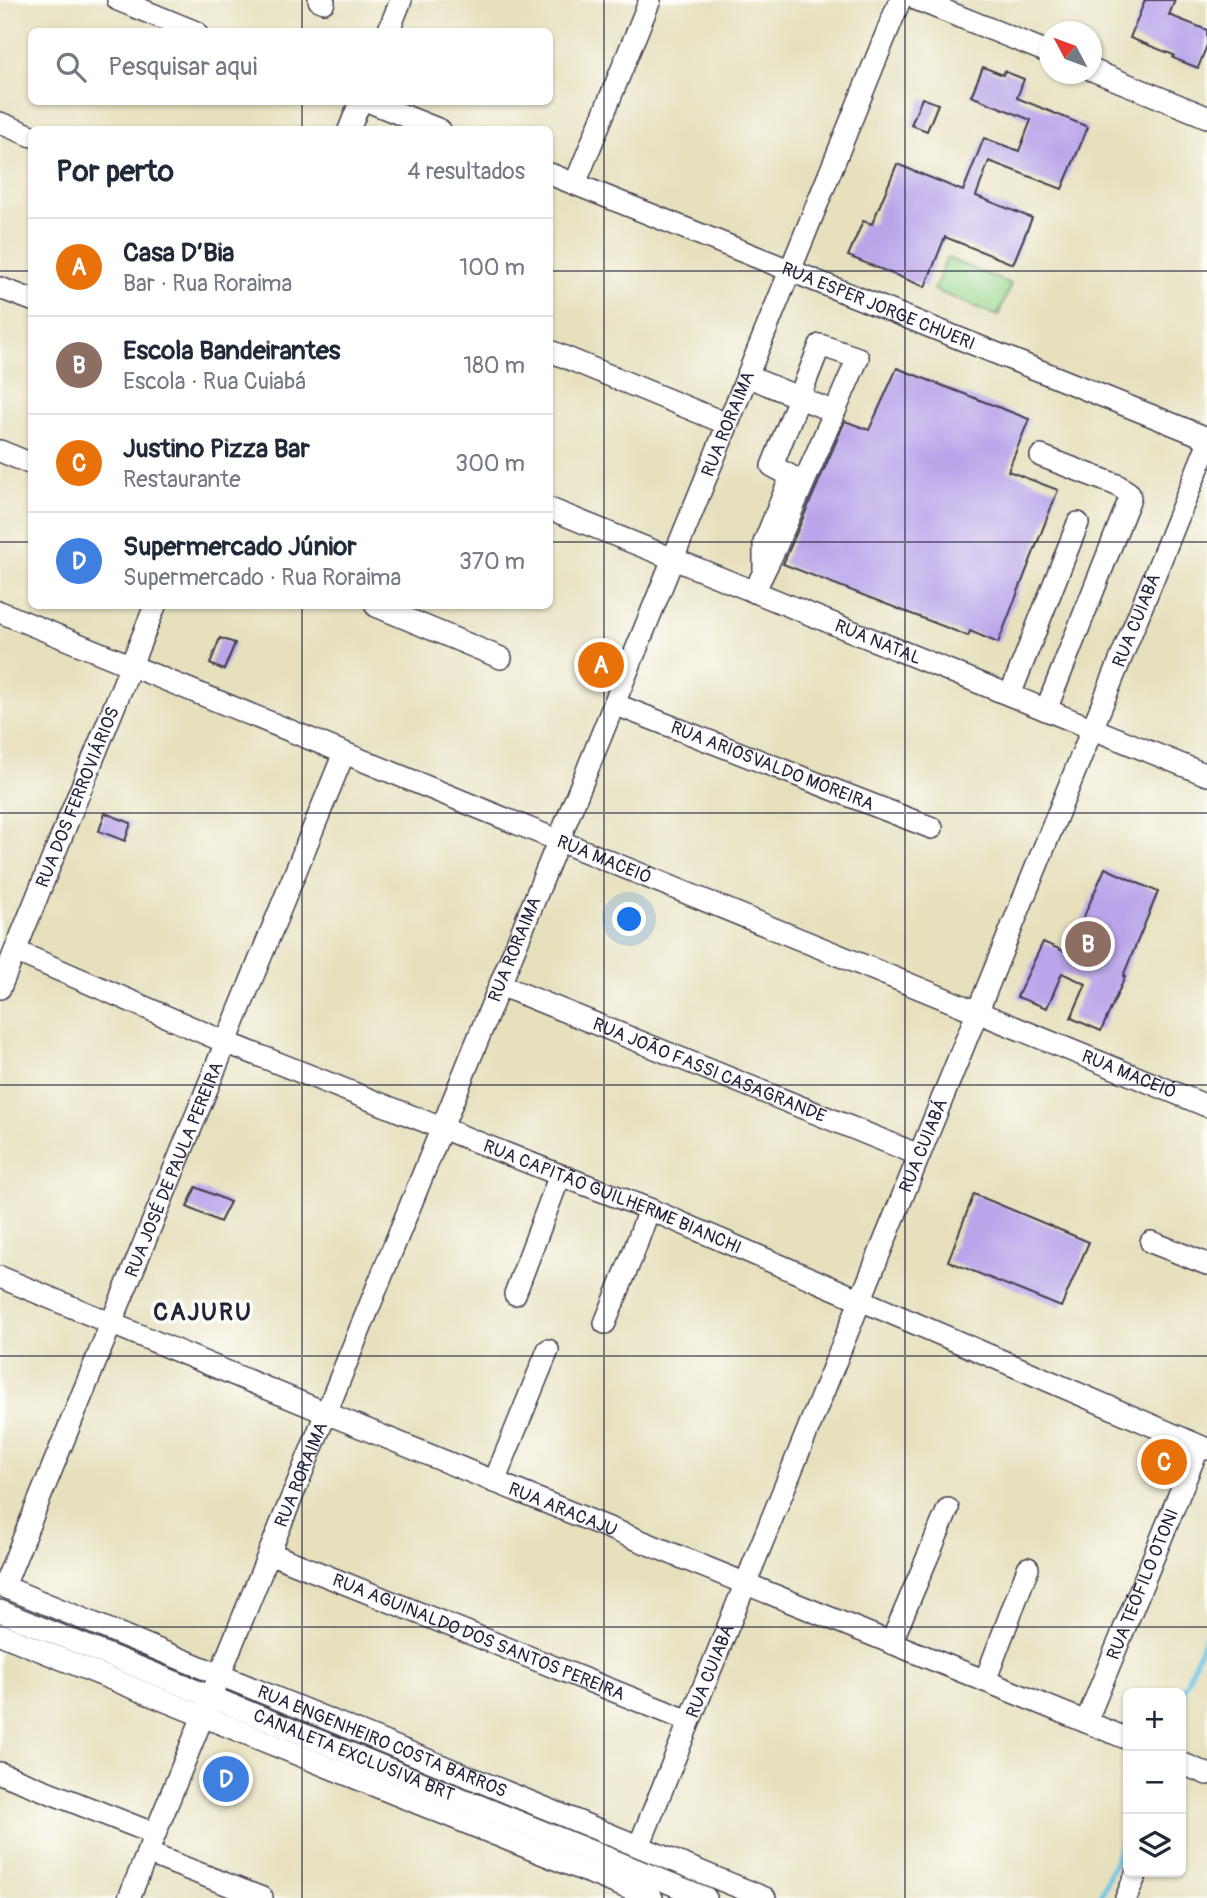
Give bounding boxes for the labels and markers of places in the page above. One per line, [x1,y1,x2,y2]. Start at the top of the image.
pin: A [578,639,624,691]
pin: B [1065,918,1111,970]
pin: C [1141,1436,1187,1488]
pin: D [203,1753,249,1805]

